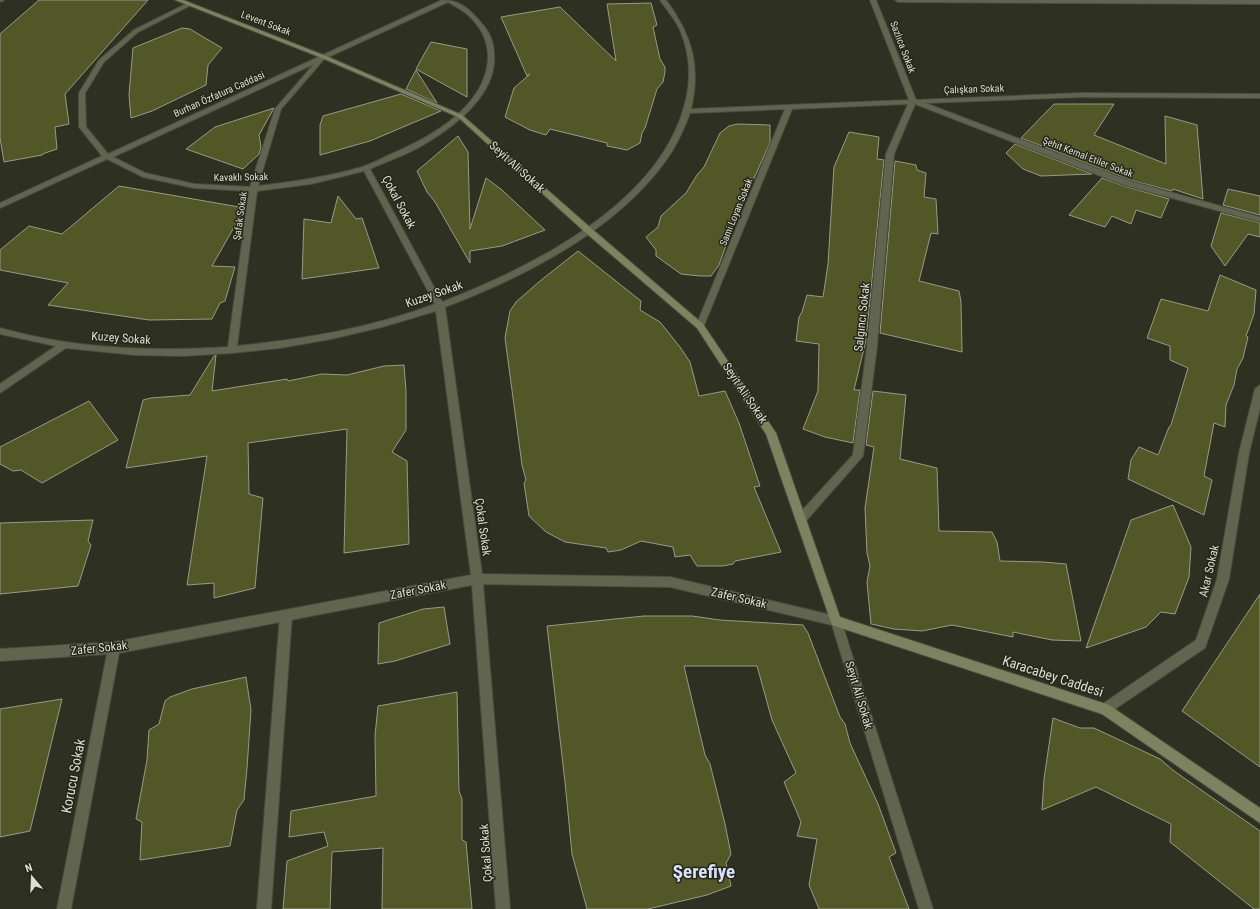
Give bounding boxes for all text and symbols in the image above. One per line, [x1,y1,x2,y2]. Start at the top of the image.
street label: Levent Sokak [240,8,293,38]
street label: Sazlıca Sokak [888,19,918,75]
street label: Burhan Özfatura Caddasi [171,68,266,119]
street label: Çalışkan Sokak [944,82,1005,96]
street label: Şehit Kemal Etiler Sokak [1041,135,1135,179]
street label: Seyit Ali Sokak [486,138,548,196]
street label: Kavaklı Sokak [214,171,269,183]
street label: Çokal Sokak [379,173,419,232]
street label: Sami Loyan Sokak [717,176,755,247]
street label: Şafak Sokak [231,191,249,241]
street label: Kuzey Sokak [404,278,465,310]
street label: Salgıncı Sokak [851,281,873,352]
street label: Kuzey Sokak [91,329,152,347]
street label: Seyit Ali Sokak [720,360,771,426]
street label: Çokal Sokak [472,497,494,557]
street label: Akar Sokak [1196,543,1222,599]
street label: Zafer Sokak [389,578,448,602]
street label: Zafer Sokak [710,585,769,611]
street label: Zafer Sokak [70,638,128,658]
street label: Karacabey Caddesi [1000,652,1106,700]
street label: Seyit Ali Sokak [842,660,876,731]
street label: Korucu Sokak [58,737,88,815]
street label: Çokal Sokak [477,823,495,883]
north arrow [12,857,52,897]
district label: Şerefiye [673,860,735,883]
text: N [24,861,34,875]

